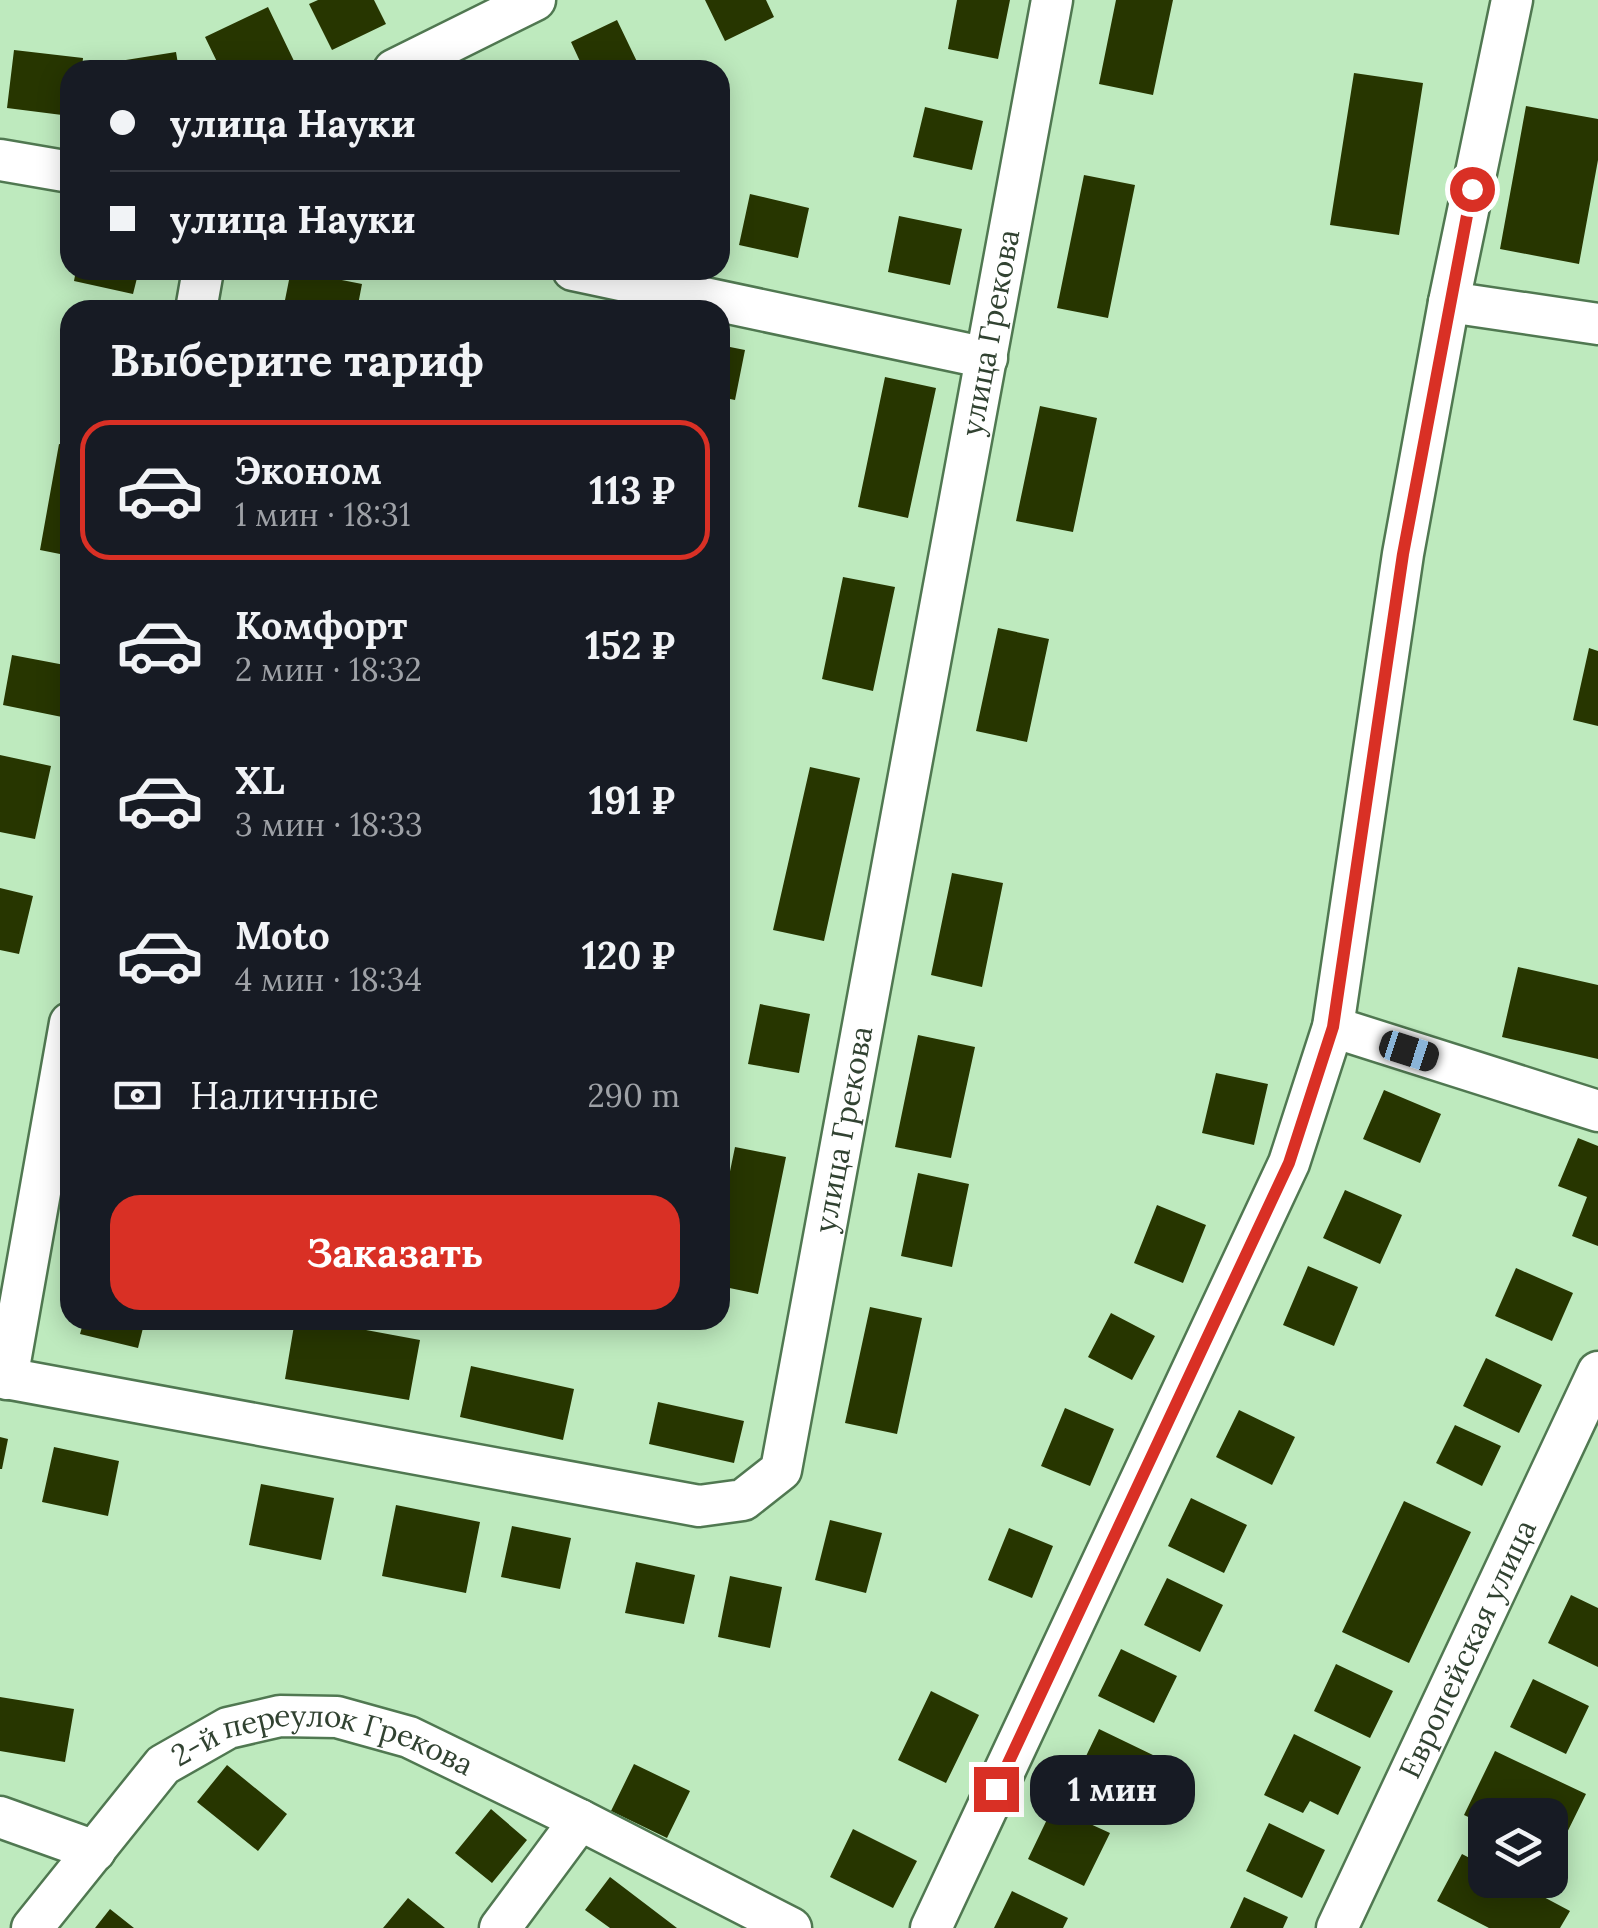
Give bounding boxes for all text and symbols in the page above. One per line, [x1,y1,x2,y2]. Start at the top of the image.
text: улица Науки [170,99,415,147]
route start [1450,167,1495,212]
text: улица Науки [170,195,415,243]
street label: улица Грекова [952,226,1027,439]
text: Выберите тариф [110,331,484,388]
icon: car [115,445,205,535]
text: Эконом [235,446,382,494]
text: 113 ₽ [589,466,675,514]
text: 1 мин · 18:31 [235,494,411,535]
icon: car [115,600,205,690]
text: Комфорт [235,601,407,649]
text: 152 ₽ [585,621,675,669]
text: 2 мин · 18:32 [235,649,422,690]
icon: car [115,755,205,845]
text: XL [235,756,285,804]
text: 191 ₽ [589,776,675,824]
text: 3 мин · 18:33 [235,804,423,845]
icon: car [115,910,205,1000]
text: Moto [235,911,330,959]
text: 120 ₽ [582,931,675,979]
text: 4 мин · 18:34 [235,959,422,1000]
street label: улица Грекова [805,1023,880,1236]
car [1376,1027,1442,1075]
icon: cash [110,1068,165,1123]
text: Наличные [190,1071,379,1119]
text: 290 m [587,1075,680,1116]
button: Заказать [110,1195,680,1310]
street label: Европейская улица [1390,1513,1544,1784]
text: 2-й переулок Грекова [164,1696,480,1783]
street label: 2-й переулок Грекова [165,1750,481,1792]
callout: 1 мин [1031,1754,1196,1824]
route end [974,1767,1019,1812]
text: 1 мин [1068,1769,1157,1810]
map controls [1468,1798,1568,1898]
button: layers [1468,1798,1568,1898]

